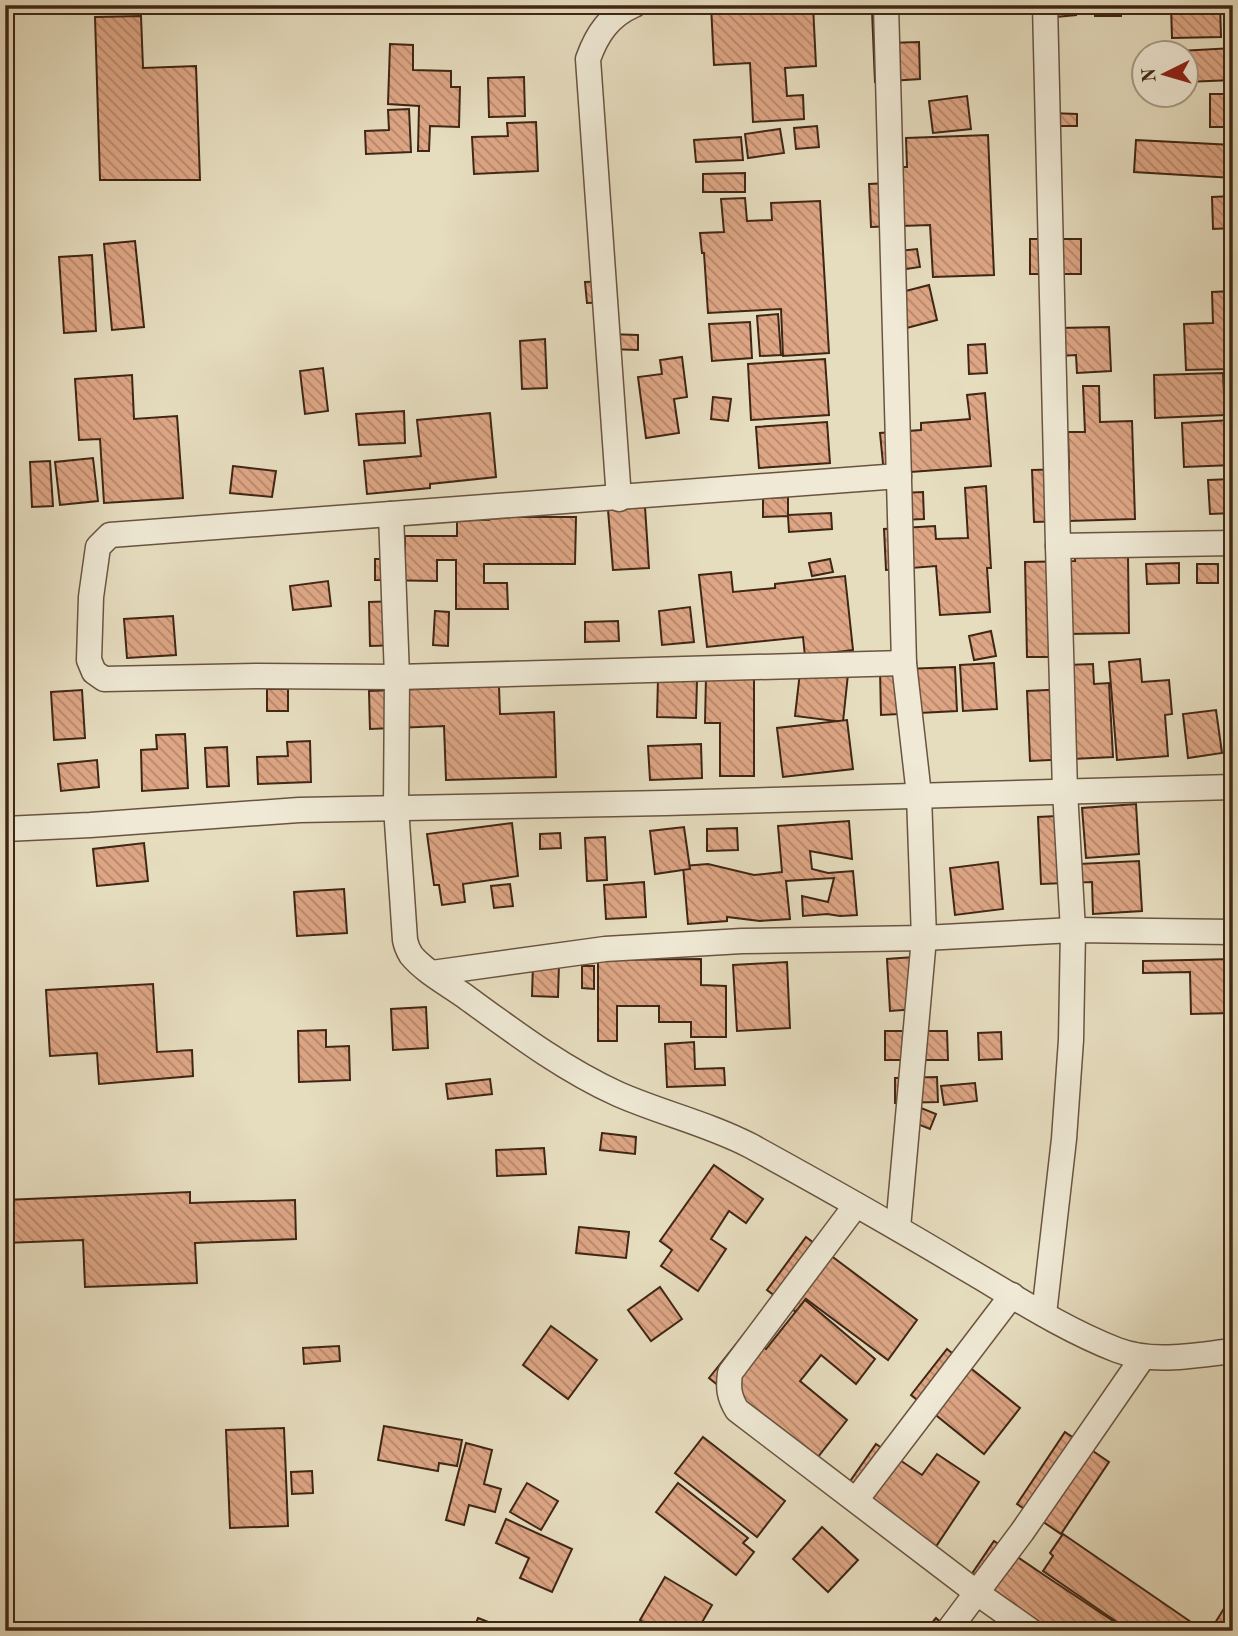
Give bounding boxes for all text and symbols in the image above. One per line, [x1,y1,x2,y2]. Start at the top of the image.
north arrow [1130,38,1200,108]
text: N [1140,67,1161,83]

